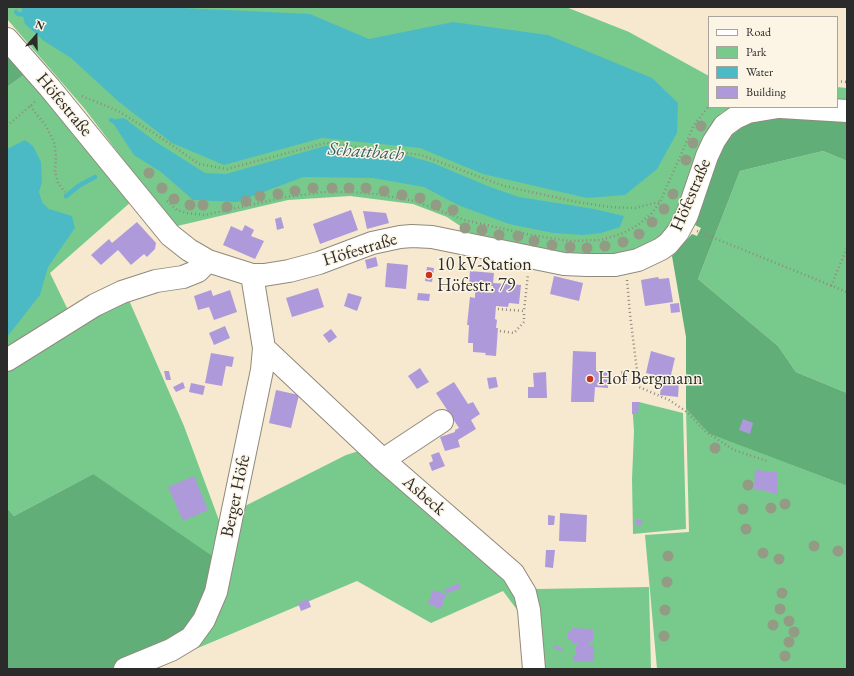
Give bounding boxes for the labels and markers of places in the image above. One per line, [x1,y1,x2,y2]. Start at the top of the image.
place label: 10 kV-Station Höfestr. 79 [437,254,532,296]
marker: 10 kV-Station Höfestr. 79 [424,270,434,280]
place label: Hof Bergmann [598,368,702,390]
marker: Hof Bergmann [585,374,595,384]

